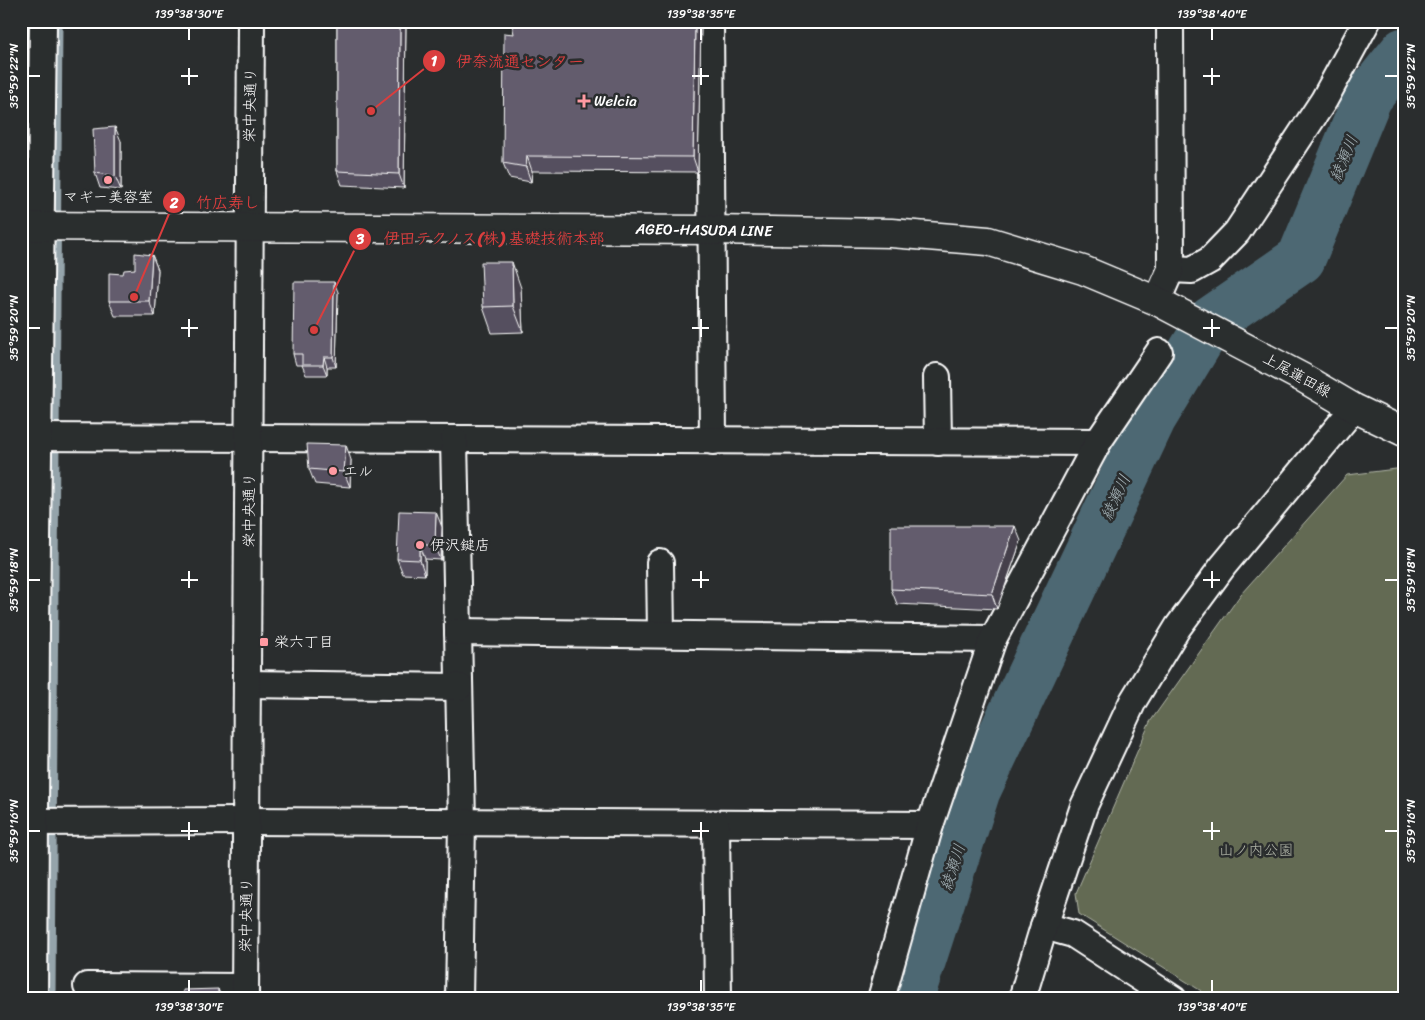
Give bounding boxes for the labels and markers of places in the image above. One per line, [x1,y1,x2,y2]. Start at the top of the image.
callout: 伊奈流通センター [421,46,594,77]
place label: Welcia [594,88,637,114]
marker: Welcia [578,95,590,107]
marker: マギー美容室 [102,174,114,186]
place label: マギー美容室 [63,184,153,210]
callout: 竹広寿し [161,187,270,218]
callout: 伊田テクノス(株) 基礎技術本部 [348,223,616,254]
place label: エル [343,458,373,484]
marker: エル [327,465,339,477]
place label: 伊沢鍵店 [430,532,490,558]
marker: 伊沢鍵店 [414,539,426,551]
place label: 栄六丁目 [274,629,334,655]
marker: 栄六丁目 [258,636,270,648]

